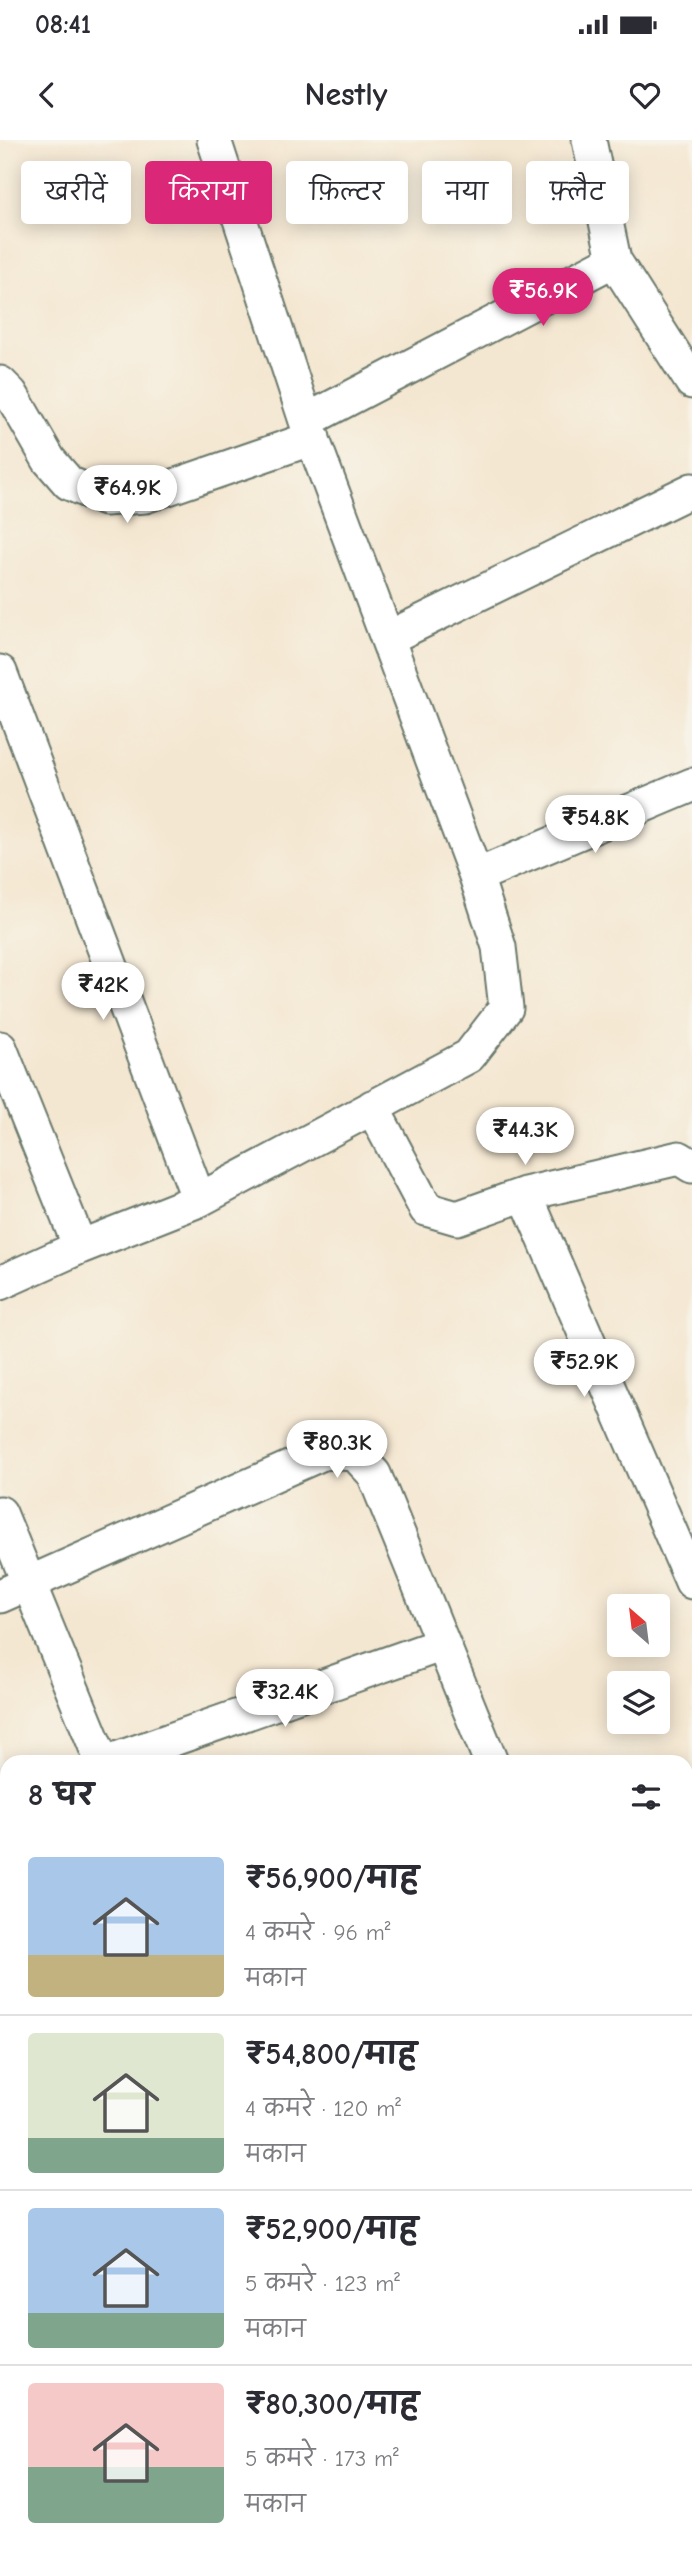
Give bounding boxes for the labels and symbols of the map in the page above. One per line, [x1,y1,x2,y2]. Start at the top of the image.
pin: ₹56.9K [486,268,600,328]
pin: ₹64.9K [70,466,184,525]
pin: ₹54.8K [538,796,652,855]
pin: ₹42K [62,962,144,1022]
pin: ₹44.3K [468,1108,582,1167]
pin: ₹52.9K [527,1340,641,1399]
pin: ₹80.3K [280,1420,394,1480]
north arrow [607,1594,670,1657]
pin: ₹32.4K [228,1670,342,1729]

